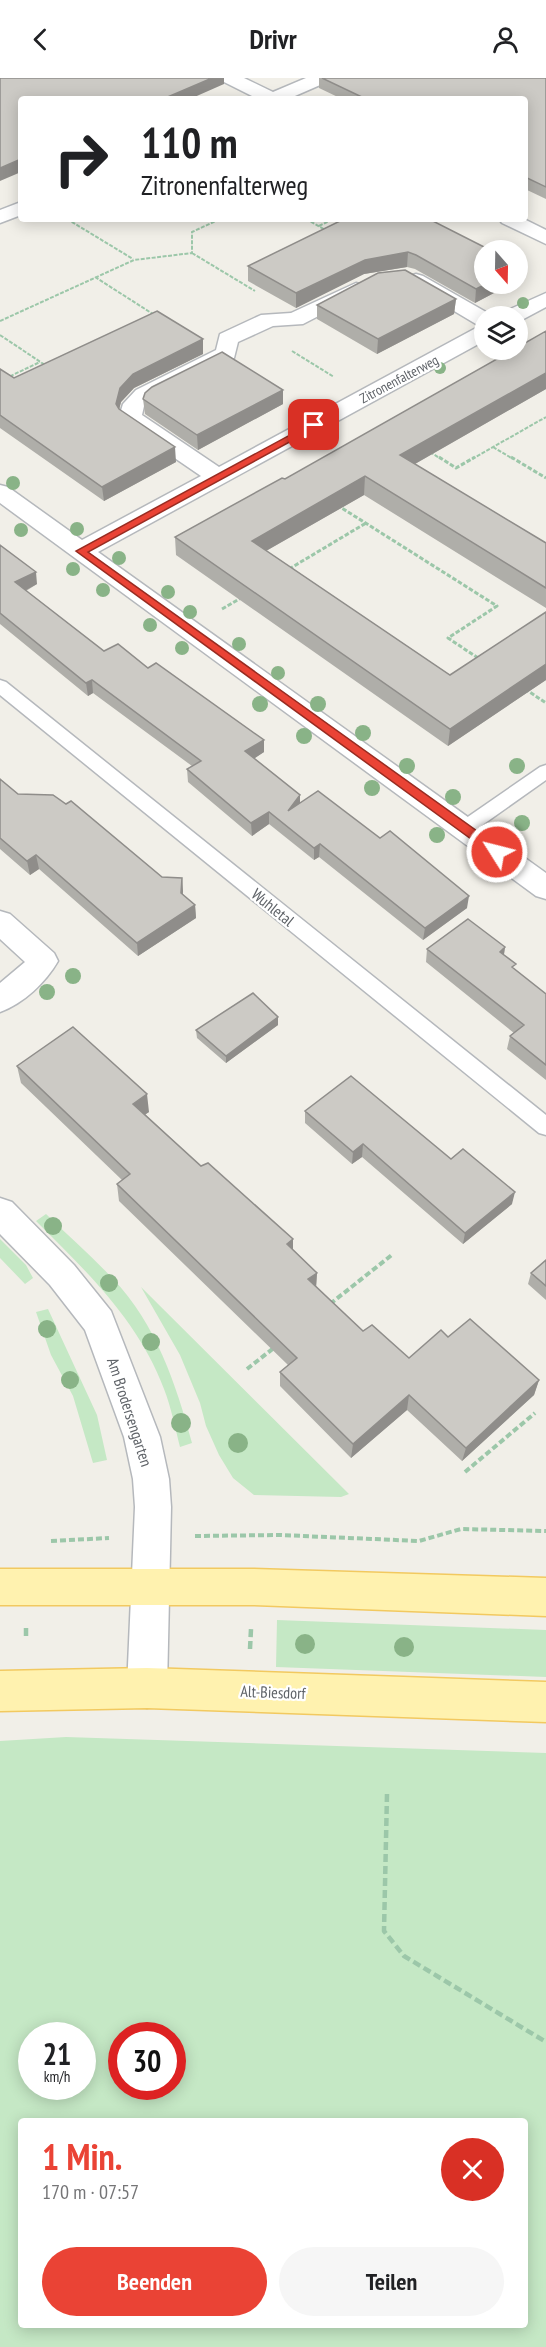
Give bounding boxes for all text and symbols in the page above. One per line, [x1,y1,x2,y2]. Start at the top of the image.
text: Drivr [249,22,297,56]
icon: back [24,23,57,56]
icon: person [489,23,522,56]
text: 110 m [141,115,238,170]
icon: right [42,120,120,198]
text: Zitronenfalterweg [141,168,308,202]
north arrow [474,240,528,294]
map controls [474,240,528,360]
button: layers [474,306,528,360]
street label: Zitronenfalterweg [357,351,441,407]
pin [288,399,339,450]
icon: arrive [297,408,330,441]
position arrow [465,820,529,884]
street label: Wuhletal [248,884,299,930]
street label: Am Brodersengarten [103,1355,157,1469]
street label: Alt-Biesdorf [240,1681,307,1703]
speed limit sign: 30 [108,2022,186,2100]
text: 21 [43,2034,71,2073]
text: km/h [44,2067,70,2086]
text: 1 Min. [42,2133,122,2180]
button: close [441,2138,504,2201]
text: 170 m · 07:57 [42,2179,139,2205]
button: Beenden [42,2247,267,2316]
button: Teilen [279,2247,504,2316]

